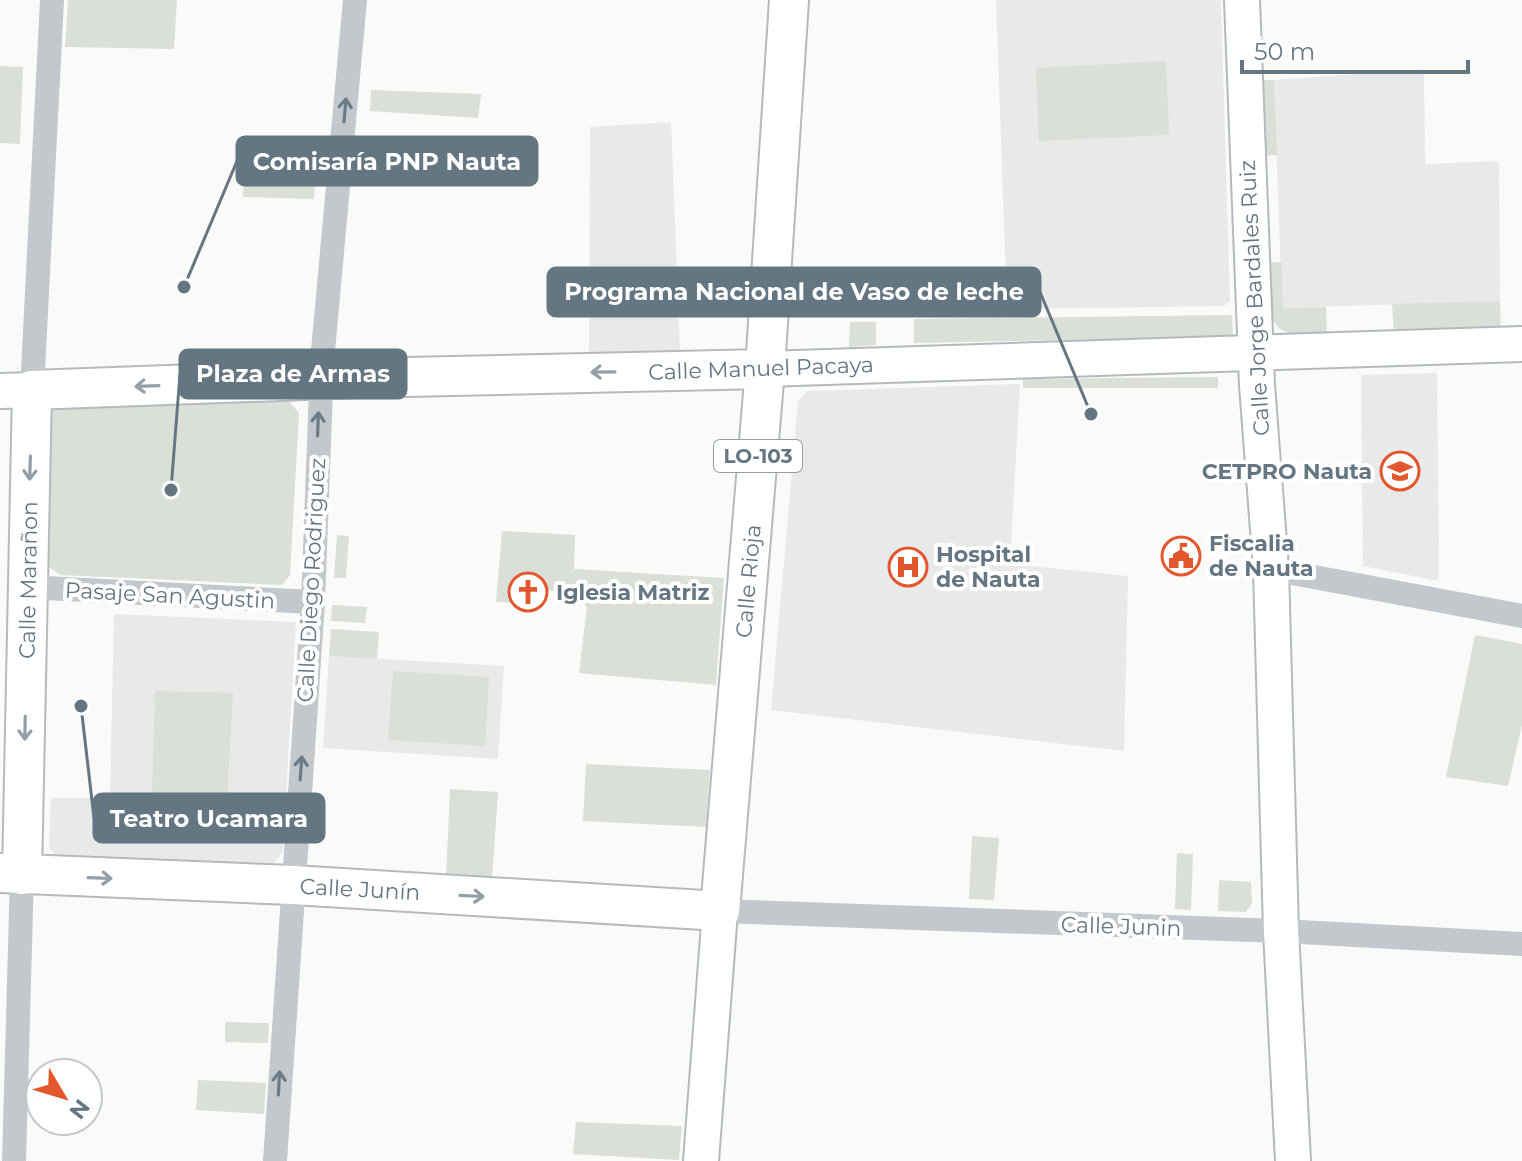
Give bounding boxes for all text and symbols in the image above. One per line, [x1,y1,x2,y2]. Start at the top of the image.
scale bar [1242,24,1468,74]
text: 50 m [1254,37,1315,66]
one-way arrow [338,97,353,124]
callout: Comisaría PNP Nauta [237,137,537,185]
text: Comisaría PNP Nauta [253,147,521,176]
street label: Calle Jorge Bardales Ruiz [1234,159,1275,437]
callout: Programa Nacional de Vaso de leche [548,268,1040,316]
text: Programa Nacional de Vaso de leche [564,277,1024,306]
callout: Plaza de Armas [180,350,406,398]
street label: Calle Manuel Pacaya [648,351,874,386]
text: Plaza de Armas [196,359,390,388]
one-way arrow [590,365,617,380]
one-way arrow [134,379,161,394]
one-way arrow [310,411,326,438]
road number: LO-103 [714,440,802,472]
school or university icon: CETPRO Nauta [1379,450,1421,492]
one-way arrow [22,454,38,481]
street label: Calle Diego Rodriguez [292,457,331,703]
place label: CETPRO Nauta [1202,458,1372,485]
street label: Calle Marañon [14,501,43,659]
street label: Calle Rioja [730,523,767,639]
place label: Fiscalia de Nauta [1209,530,1314,582]
public building icon: Fiscalia de Nauta [1160,535,1202,577]
place label: Hospital de Nauta [936,541,1041,593]
hospital icon: Hospital de Nauta [887,546,929,588]
church icon: Iglesia Matriz [507,571,549,613]
street label: Pasaje San Agustin [64,577,276,614]
place label: Iglesia Matriz [556,579,709,606]
one-way arrow [17,714,32,741]
one-way arrow [294,755,309,782]
callout: Teatro Ucamara [94,794,324,842]
text: Teatro Ucamara [110,804,308,833]
one-way arrow [86,870,113,885]
street label: Calle Junín [299,873,421,906]
one-way arrow [458,889,485,904]
street label: Calle Junin [1060,911,1182,942]
north arrow [24,1057,104,1137]
one-way arrow [272,1070,287,1097]
text: N [63,1094,95,1124]

